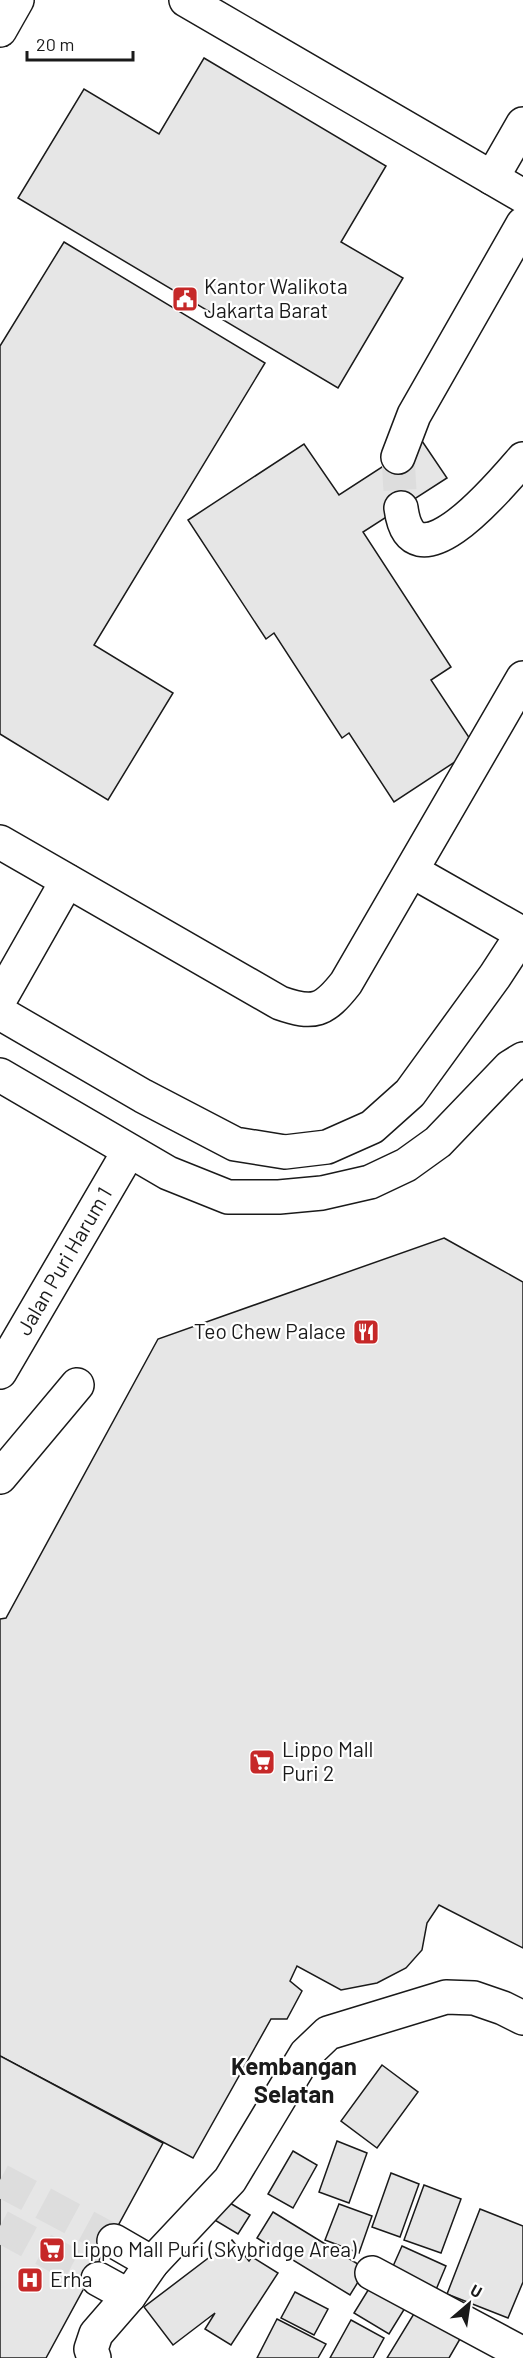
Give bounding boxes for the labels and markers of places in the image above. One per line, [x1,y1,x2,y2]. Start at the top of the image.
place label: Kantor Walikota Jakarta Barat [204,273,348,322]
public building icon: Kantor Walikota Jakarta Barat [170,284,200,314]
restaurant icon: Teo Chew Palace [351,1317,381,1347]
place label: Teo Chew Palace [194,1318,346,1343]
place label: Lippo Mall Puri 2 [282,1736,373,1785]
supermarket icon: Lippo Mall Puri 2 [247,1747,277,1777]
supermarket icon: Lippo Mall Puri (Skybridge Area) [37,2235,67,2265]
place label: Lippo Mall Puri (Skybridge Area) [72,2236,357,2261]
hospital icon: Erha [15,2265,45,2295]
place label: Erha [50,2266,92,2291]

